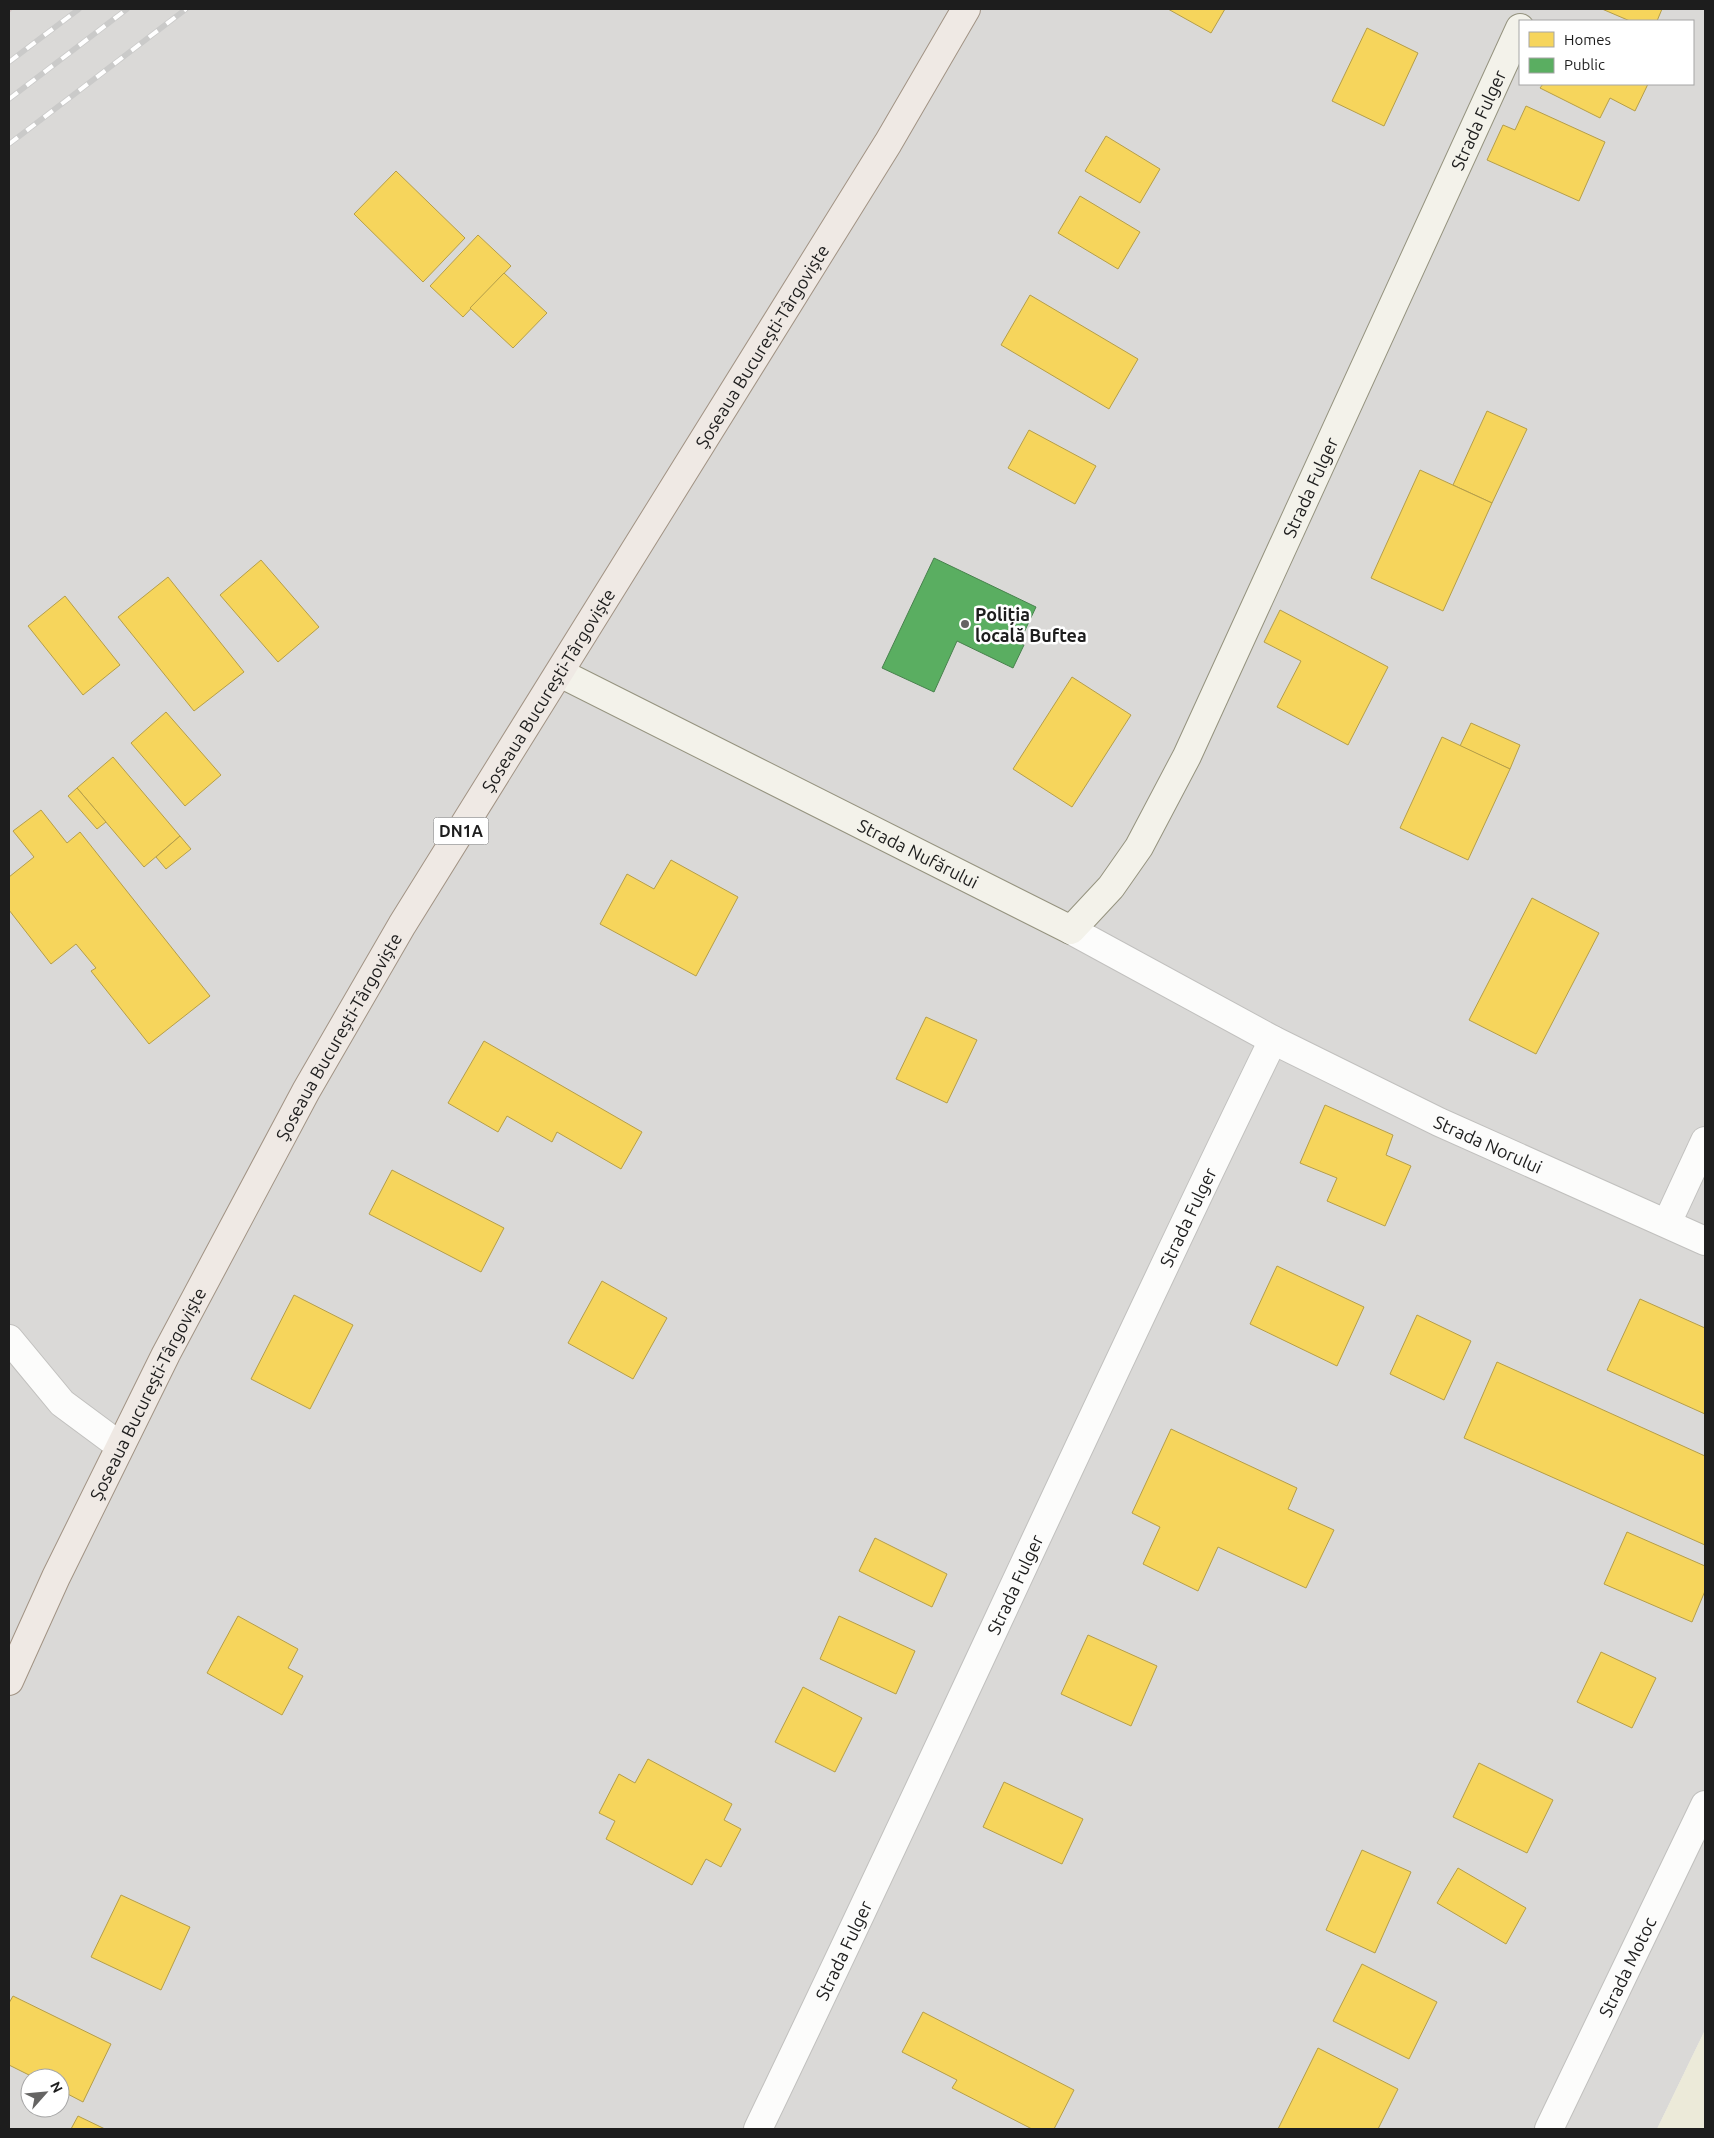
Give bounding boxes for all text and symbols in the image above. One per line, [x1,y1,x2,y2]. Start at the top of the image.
legend [1519,20,1694,85]
text: Homes [1564,31,1611,48]
text: Public [1564,56,1605,73]
street label: Strada Fulger [1446,66,1510,173]
street label: Șoseaua București-Târgoviște [691,241,832,452]
street label: Strada Fulger [1278,434,1342,540]
street label: Șoseaua București-Târgoviște [477,585,619,796]
place label: Poliția locală Buftea [975,604,1087,645]
marker: Poliția locală Buftea [959,618,971,630]
street label: Strada Nufărului [855,815,982,892]
road number: DN1A [434,818,488,844]
street label: Șoseaua București-Târgoviște [272,929,405,1144]
street label: Strada Norului [1431,1111,1545,1177]
street label: Strada Fulger [1155,1164,1220,1270]
street label: Șoseaua București-Târgoviște [86,1284,210,1503]
street label: Strada Fulger [983,1531,1047,1638]
street label: Strada Fulger [811,1897,876,2003]
street label: Strada Motoc [1595,1914,1660,2020]
north arrow [20,2068,70,2118]
text: N [47,2079,66,2095]

